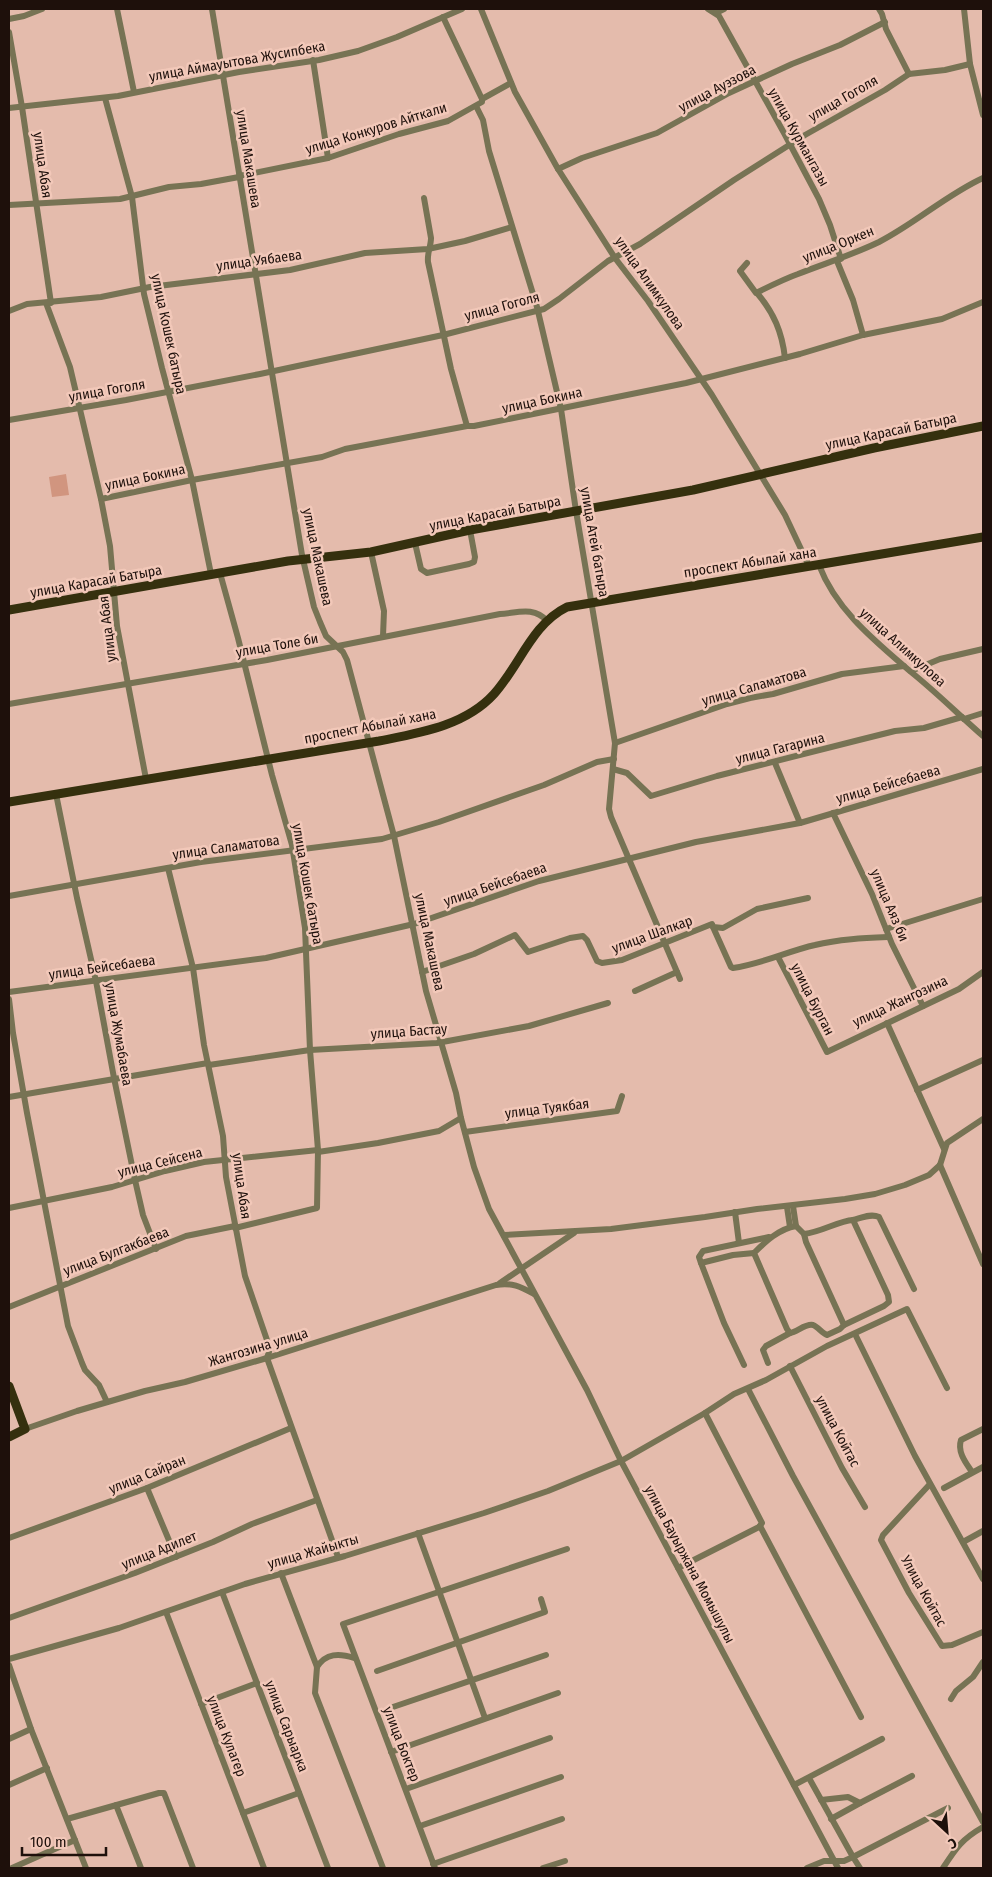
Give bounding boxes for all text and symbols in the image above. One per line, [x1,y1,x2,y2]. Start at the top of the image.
street label: улица Аймауытова Жусипбека [148,38,327,85]
street label: улица Ауэзова [676,61,759,116]
street label: улица Гоголя [806,72,881,125]
street label: улица Курмангазы [765,85,833,189]
street label: улица Конкуров Айткали [303,99,449,158]
street label: улица Макашева [232,109,265,209]
street label: улица Абая [29,131,56,199]
street label: улица Оркен [800,222,876,266]
street label: улица Алимкулова [611,233,688,333]
street label: улица Уябаева [215,246,303,275]
street label: улица Кошек батыра [147,272,190,396]
street label: улица Гоголя [463,288,542,325]
street label: улица Гоголя [68,375,147,406]
street label: улица Бокина [500,384,584,417]
street label: улица Карасай Батыра [824,409,958,454]
street label: улица Бокина [103,461,187,494]
street label: улица Атей батыра [576,486,613,599]
street label: улица Карасай Батыра [428,492,562,535]
street label: улица Макашева [299,507,336,607]
street label: проспект Абылай хана [683,544,818,581]
street label: улица Карасай Батыра [29,562,163,601]
street label: улица Абая [95,595,120,663]
street label: улица Алимкулова [856,604,949,691]
street label: улица Толе би [235,630,320,661]
street label: улица Саламатова [700,663,808,710]
street label: проспект Абылай хана [303,705,438,748]
street label: улица Гагарина [734,729,827,768]
street label: улица Бейсебаева [834,761,942,807]
street label: улица Кошек батыра [288,822,327,946]
street label: улица Саламатова [172,832,281,863]
street label: улица Бейсебаева [442,859,549,910]
street label: улица Аяз би [867,866,912,944]
street label: улица Макашева [411,892,448,992]
street label: улица Шалкар [610,912,695,957]
street label: улица Бейсебаева [48,952,157,983]
street label: улица Бурган [787,960,838,1038]
street label: улица Жангозина [850,972,951,1031]
street label: улица Жумабаева [101,981,136,1087]
street label: улица Бастау [370,1020,449,1043]
street label: улица Туякбая [504,1095,590,1122]
street label: улица Сейсена [116,1144,204,1181]
street label: улица Абая [228,1152,255,1220]
street label: улица Булгакбаева [61,1223,172,1279]
street label: Жангозина улица [206,1324,310,1371]
street label: улица Койтас [812,1393,864,1470]
street label: улица Сайран [106,1451,188,1498]
street label: улица Бауыржана Момышулы [641,1482,738,1646]
street label: улица Адилет [119,1528,200,1573]
street label: улица Жайыкты [266,1530,361,1573]
street label: Улица Койтас [897,1552,950,1630]
street label: улица Сарыарка [261,1678,312,1774]
street label: улица Кулагер [203,1693,250,1779]
street label: улица Боктер [379,1704,424,1784]
north arrow [922,1807,972,1857]
scale bar [22,1824,106,1856]
text: 100 m [30,1833,67,1851]
text: С [945,1834,960,1853]

